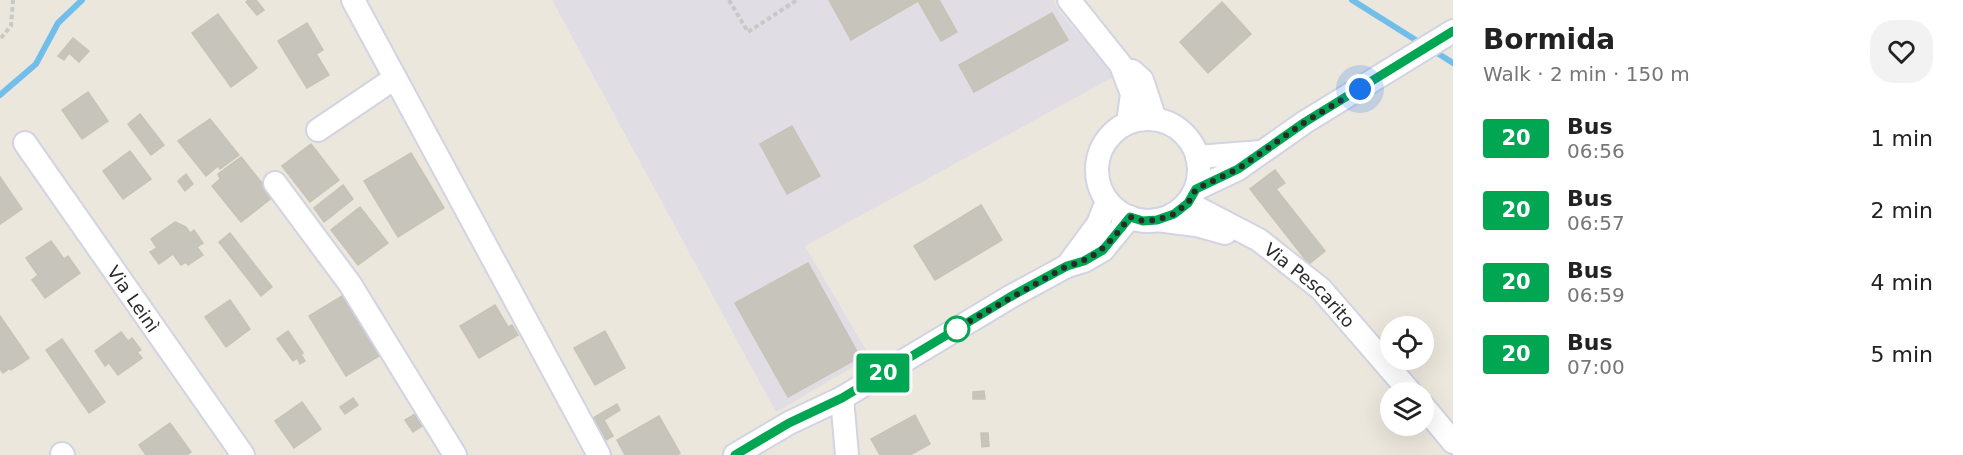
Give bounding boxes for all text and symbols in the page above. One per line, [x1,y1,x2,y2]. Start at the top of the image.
button: heart [1870,20,1933,83]
text: Bormida [1483,23,1615,56]
text: Walk · 2 min · 150 m [1483,62,1690,86]
your location [1345,74,1375,104]
text: Bus [1567,114,1613,139]
text: 20 [1501,126,1531,150]
text: 1 min [1871,126,1933,151]
text: 06:56 [1567,139,1625,163]
text: Bus [1567,186,1613,211]
text: 20 [1501,198,1531,222]
text: 2 min [1871,198,1933,223]
text: 06:57 [1567,211,1625,235]
street label: Via Pescarito [1260,238,1360,331]
text: Bus [1567,258,1613,283]
street label: Via Leinì [103,262,164,336]
text: 20 [1501,270,1531,294]
text: 4 min [1871,270,1933,295]
text: 06:59 [1567,283,1625,307]
unlabelled marker [944,316,970,342]
map controls [1380,316,1434,436]
button: locate [1380,316,1434,370]
text: Bus [1567,330,1613,355]
text: 20 [1501,342,1531,366]
text: 5 min [1871,342,1933,367]
line badge: 20 [856,354,910,392]
text: 07:00 [1567,355,1625,379]
text: 20 [868,361,898,385]
button: layers [1380,382,1434,436]

